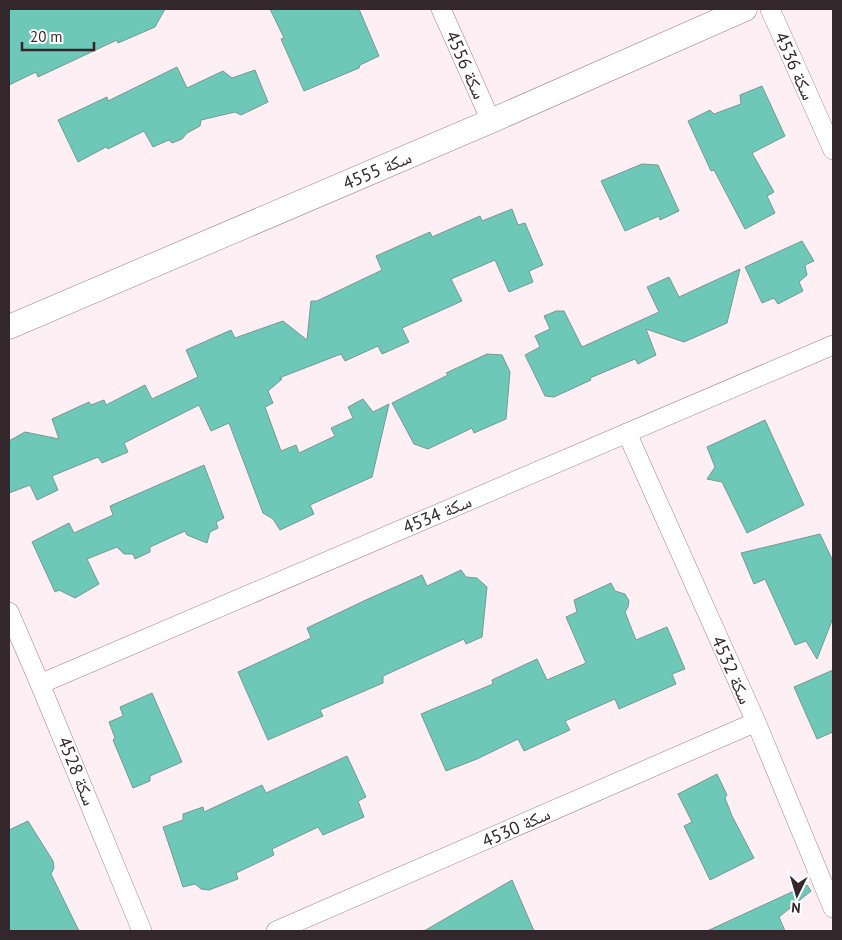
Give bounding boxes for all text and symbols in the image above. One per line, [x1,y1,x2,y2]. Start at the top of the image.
scale bar [22,20,95,52]
text: 20 m [30,27,63,46]
street label: سكة 4556 [441,27,491,103]
street label: سكة 4536 [770,28,820,104]
street label: سكة 4555 [339,145,415,195]
street label: سكة 4534 [399,489,475,539]
street label: سكة 4532 [707,632,757,708]
street label: سكة 4528 [53,733,101,809]
street label: سكة 4530 [478,802,554,852]
north arrow [772,870,822,920]
text: N [790,899,801,917]

